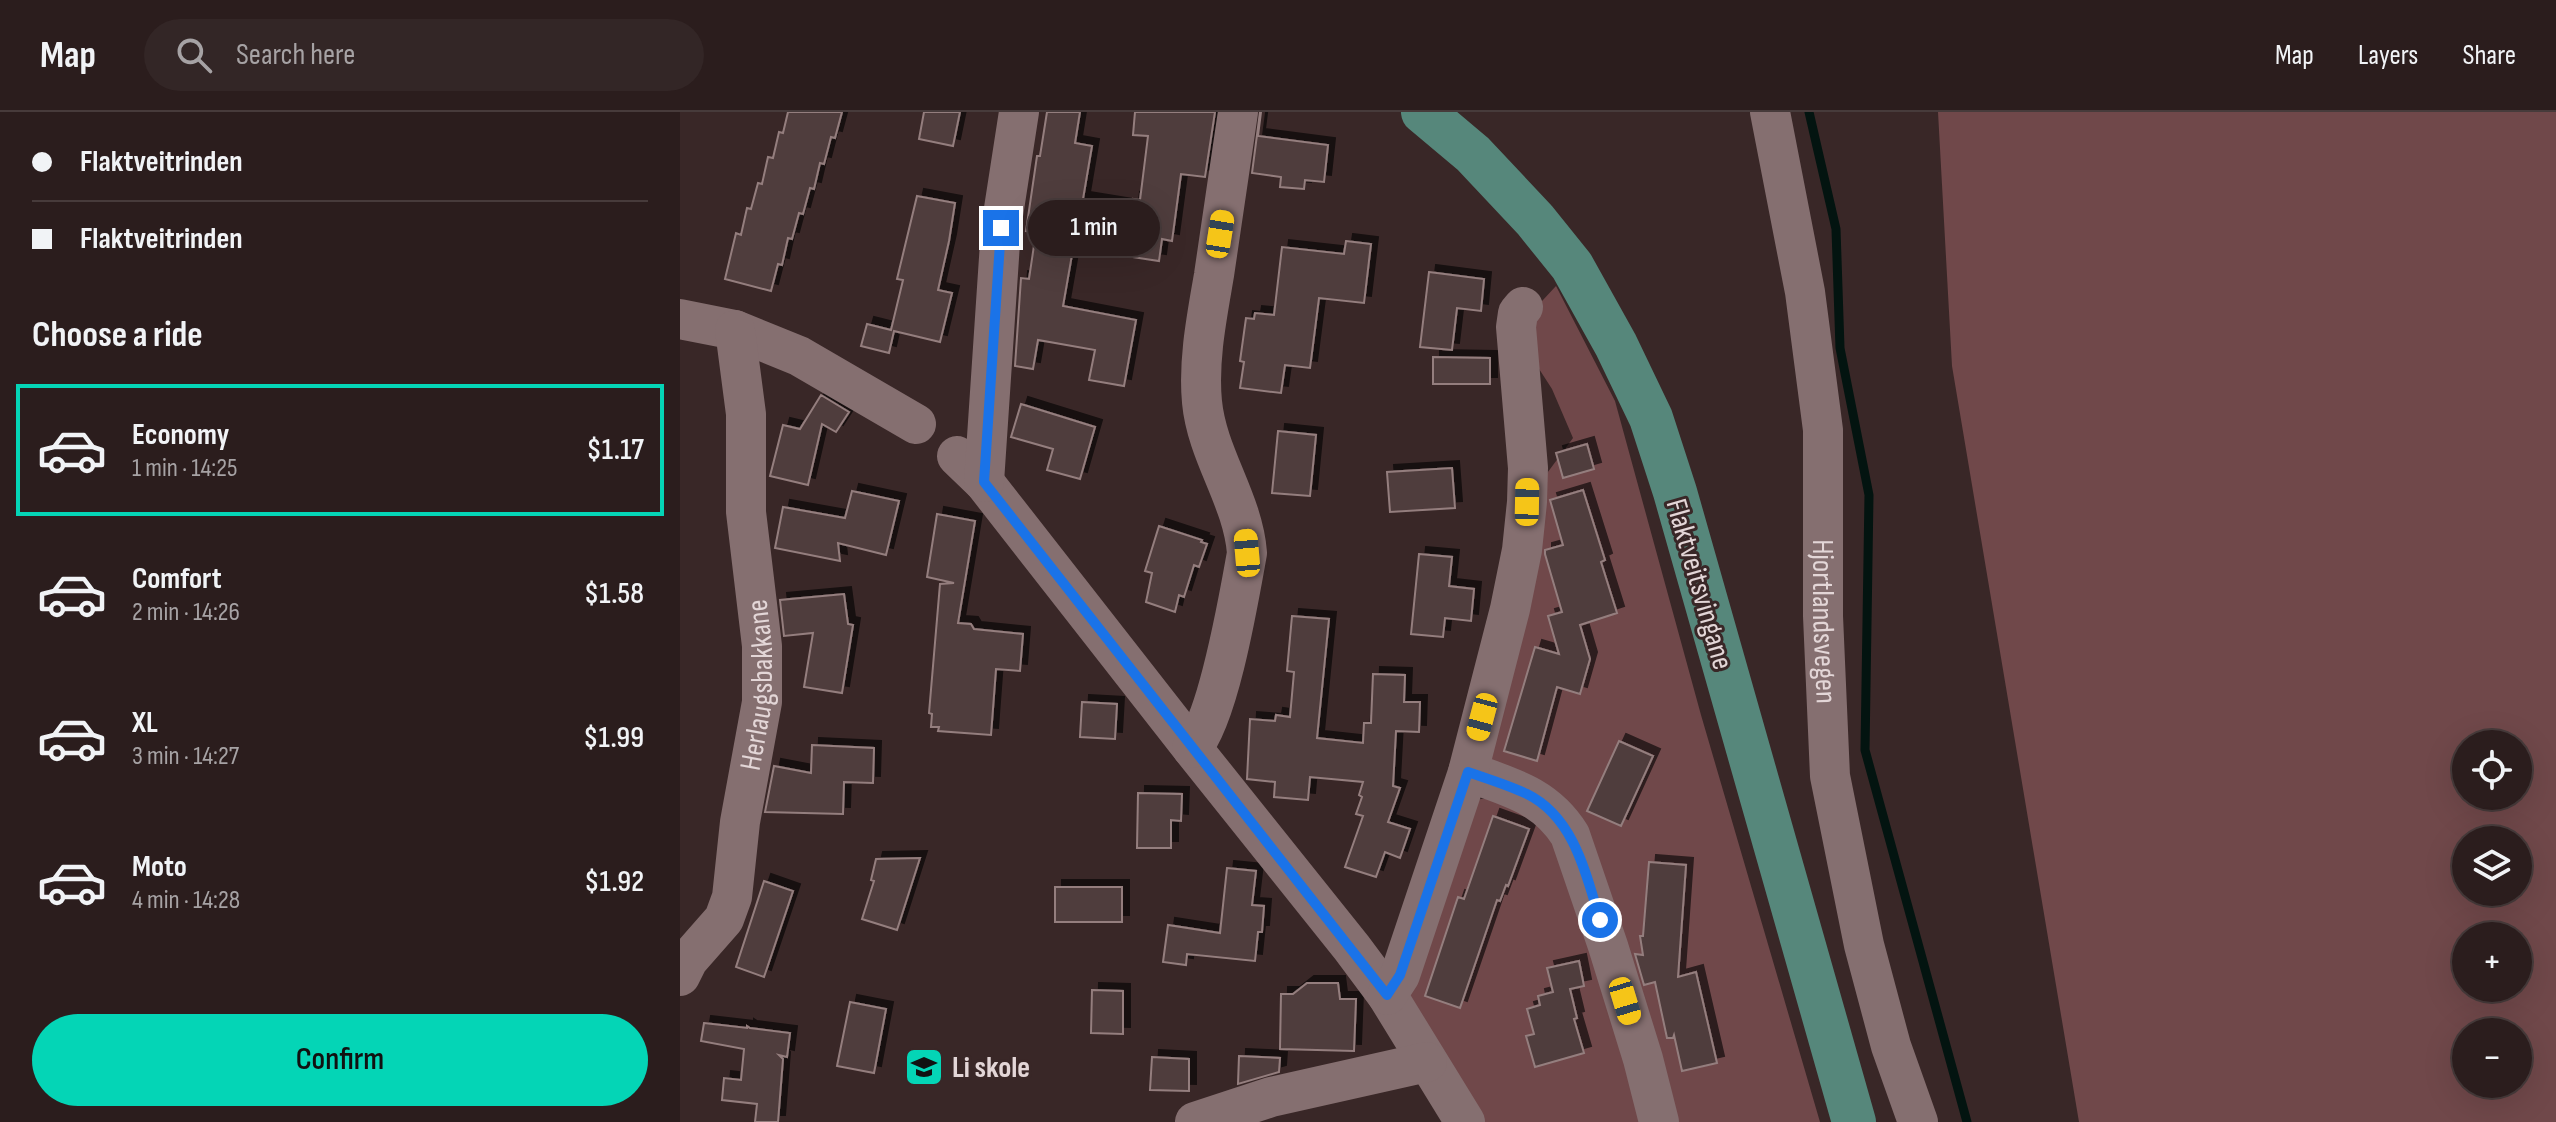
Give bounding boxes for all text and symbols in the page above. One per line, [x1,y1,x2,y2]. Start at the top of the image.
search box [144,19,704,91]
text: Map [40,33,96,78]
icon: search [172,33,216,77]
text: Search here [236,37,355,73]
text: Map [2275,39,2314,72]
text: Layers [2358,39,2418,72]
text: Share [2462,39,2516,72]
text: Flaktveitrinden [80,144,243,180]
callout: 1 min [1029,200,1161,256]
car [1204,208,1236,260]
route end [983,210,1019,246]
text: 1 min [1070,212,1118,243]
text: Flaktveitrinden [80,221,243,257]
text: Choose a ride [32,314,203,357]
icon: car [36,414,108,486]
text: Economy [132,417,229,453]
text: $1.17 [586,432,644,468]
text: 1 min · 14:25 [132,453,237,484]
car [1515,478,1539,526]
street label: Flaktveitsvingane [1657,495,1741,674]
car [1233,528,1261,578]
street label: Hjortlandsvegen [1804,539,1844,705]
icon: car [36,558,108,630]
text: Comfort [132,561,222,597]
text: $1.58 [584,576,644,612]
text: 2 min · 14:26 [132,597,240,628]
street label: Herlaugsbakkane [733,597,781,773]
car [1464,691,1500,743]
icon: car [36,702,108,774]
text: XL [132,705,158,741]
text: $1.99 [583,720,644,756]
map controls [2452,730,2532,1098]
button: locate [2452,730,2532,810]
text: 3 min · 14:27 [132,741,239,772]
button: layers [2452,826,2532,906]
icon: car [36,846,108,918]
text: Moto [132,849,187,885]
text: $1.92 [584,864,644,900]
text: 4 min · 14:28 [132,885,240,916]
route start [1582,902,1618,938]
button: + [2452,922,2532,1002]
car [1607,975,1643,1027]
button: Confirm [32,1014,648,1106]
button: − [2452,1018,2532,1098]
school or university icon: Li skole [903,1046,945,1088]
place label: Li skole [952,1050,1030,1086]

